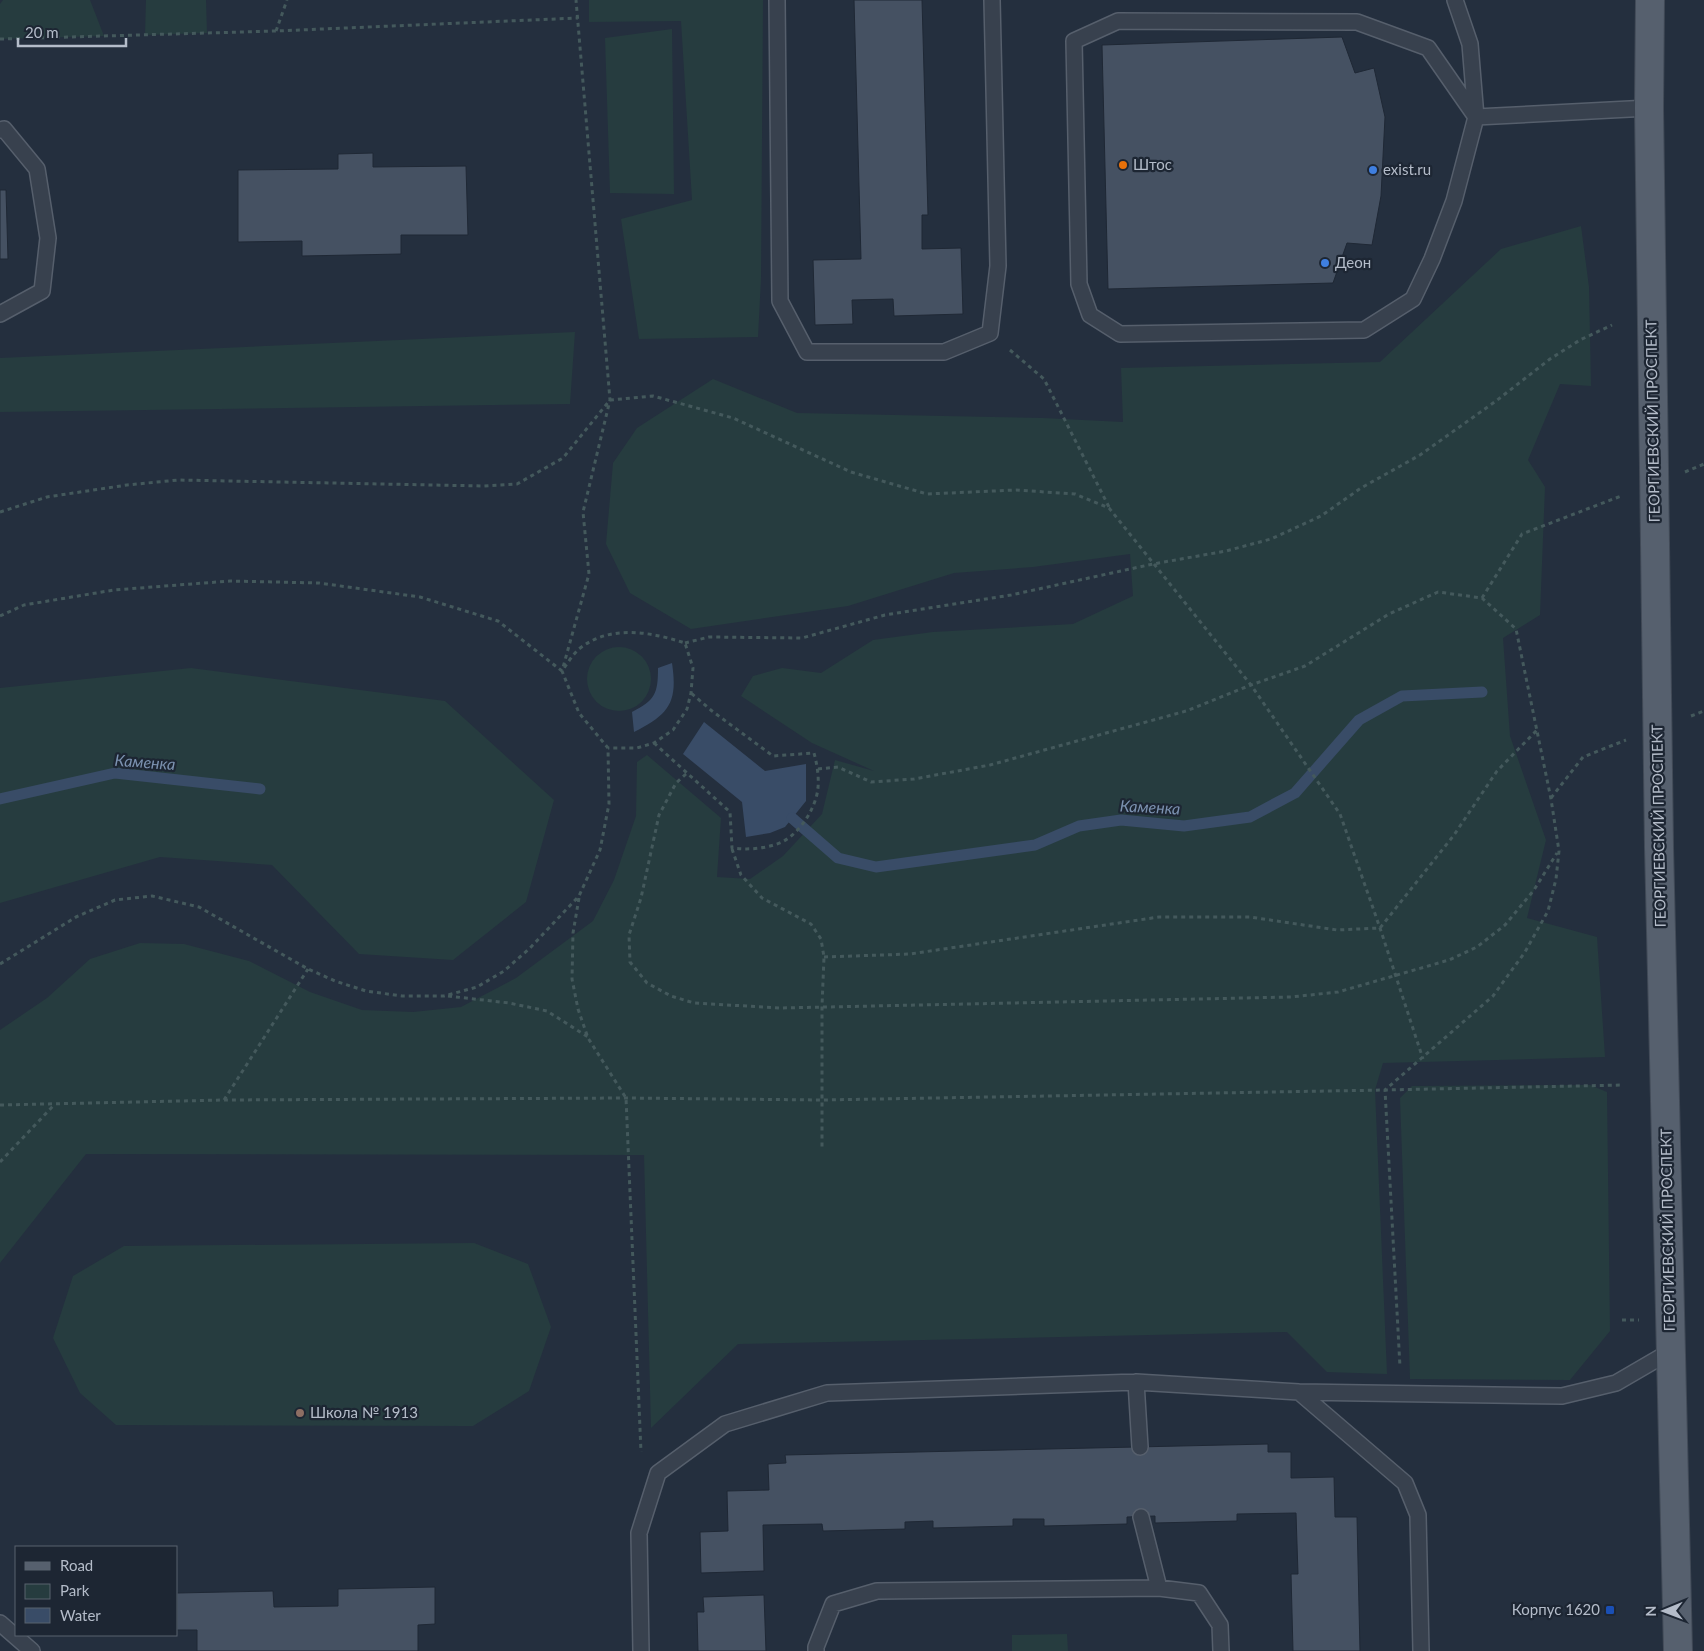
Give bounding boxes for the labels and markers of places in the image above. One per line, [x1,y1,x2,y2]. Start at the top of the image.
place label: Штос [1133,155,1172,173]
marker: Штос [1117,159,1129,171]
place label: exist.ru [1383,160,1431,178]
marker: exist.ru [1367,164,1379,176]
place label: Деон [1335,253,1371,271]
marker: Деон [1319,257,1331,269]
place label: Школа № 1913 [310,1403,418,1421]
marker: Школа № 1913 [294,1407,306,1419]
place label: Корпус 1620 [1512,1600,1600,1618]
marker: Корпус 1620 [1604,1604,1616,1616]

